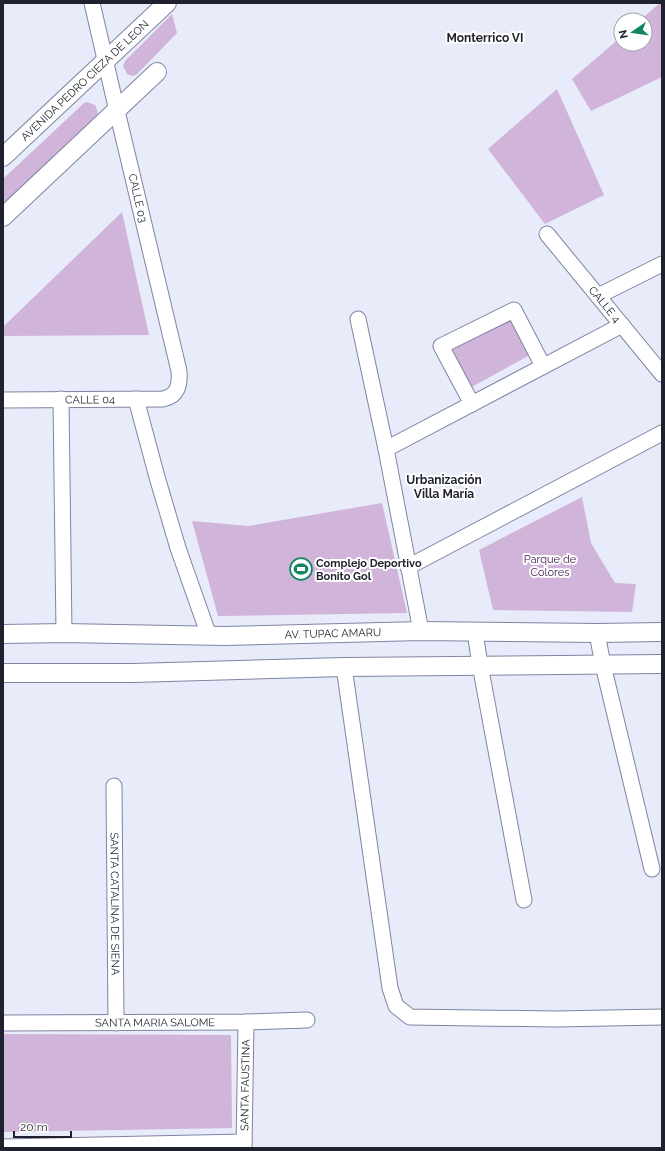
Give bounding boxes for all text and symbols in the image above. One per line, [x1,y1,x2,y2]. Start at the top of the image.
north arrow [613,12,653,52]
street label: AVENIDA PEDRO CIEZA DE LEON [18,18,152,144]
text: N [616,29,631,40]
district label: Monterrico VI [447,31,523,45]
street label: CALLE 03 [126,172,149,224]
street label: CALLE 4 [586,284,623,325]
street label: CALLE 04 [65,393,115,407]
district label: Urbanización Villa María [406,473,482,501]
park label: Parque de Colores [524,553,577,579]
sports icon: Complejo Deportivo Bonito Gol [288,556,314,582]
place label: Complejo Deportivo Bonito Gol [316,557,422,583]
street label: AV. TUPAC AMARU [284,626,381,641]
street label: SANTA CATALINA DE SIENA [107,832,122,976]
street label: SANTA MARIA SALOME [95,1016,215,1030]
street label: SANTA FAUSTINA [238,1039,253,1131]
scale bar [14,1113,71,1139]
text: 20 m [20,1120,48,1134]

